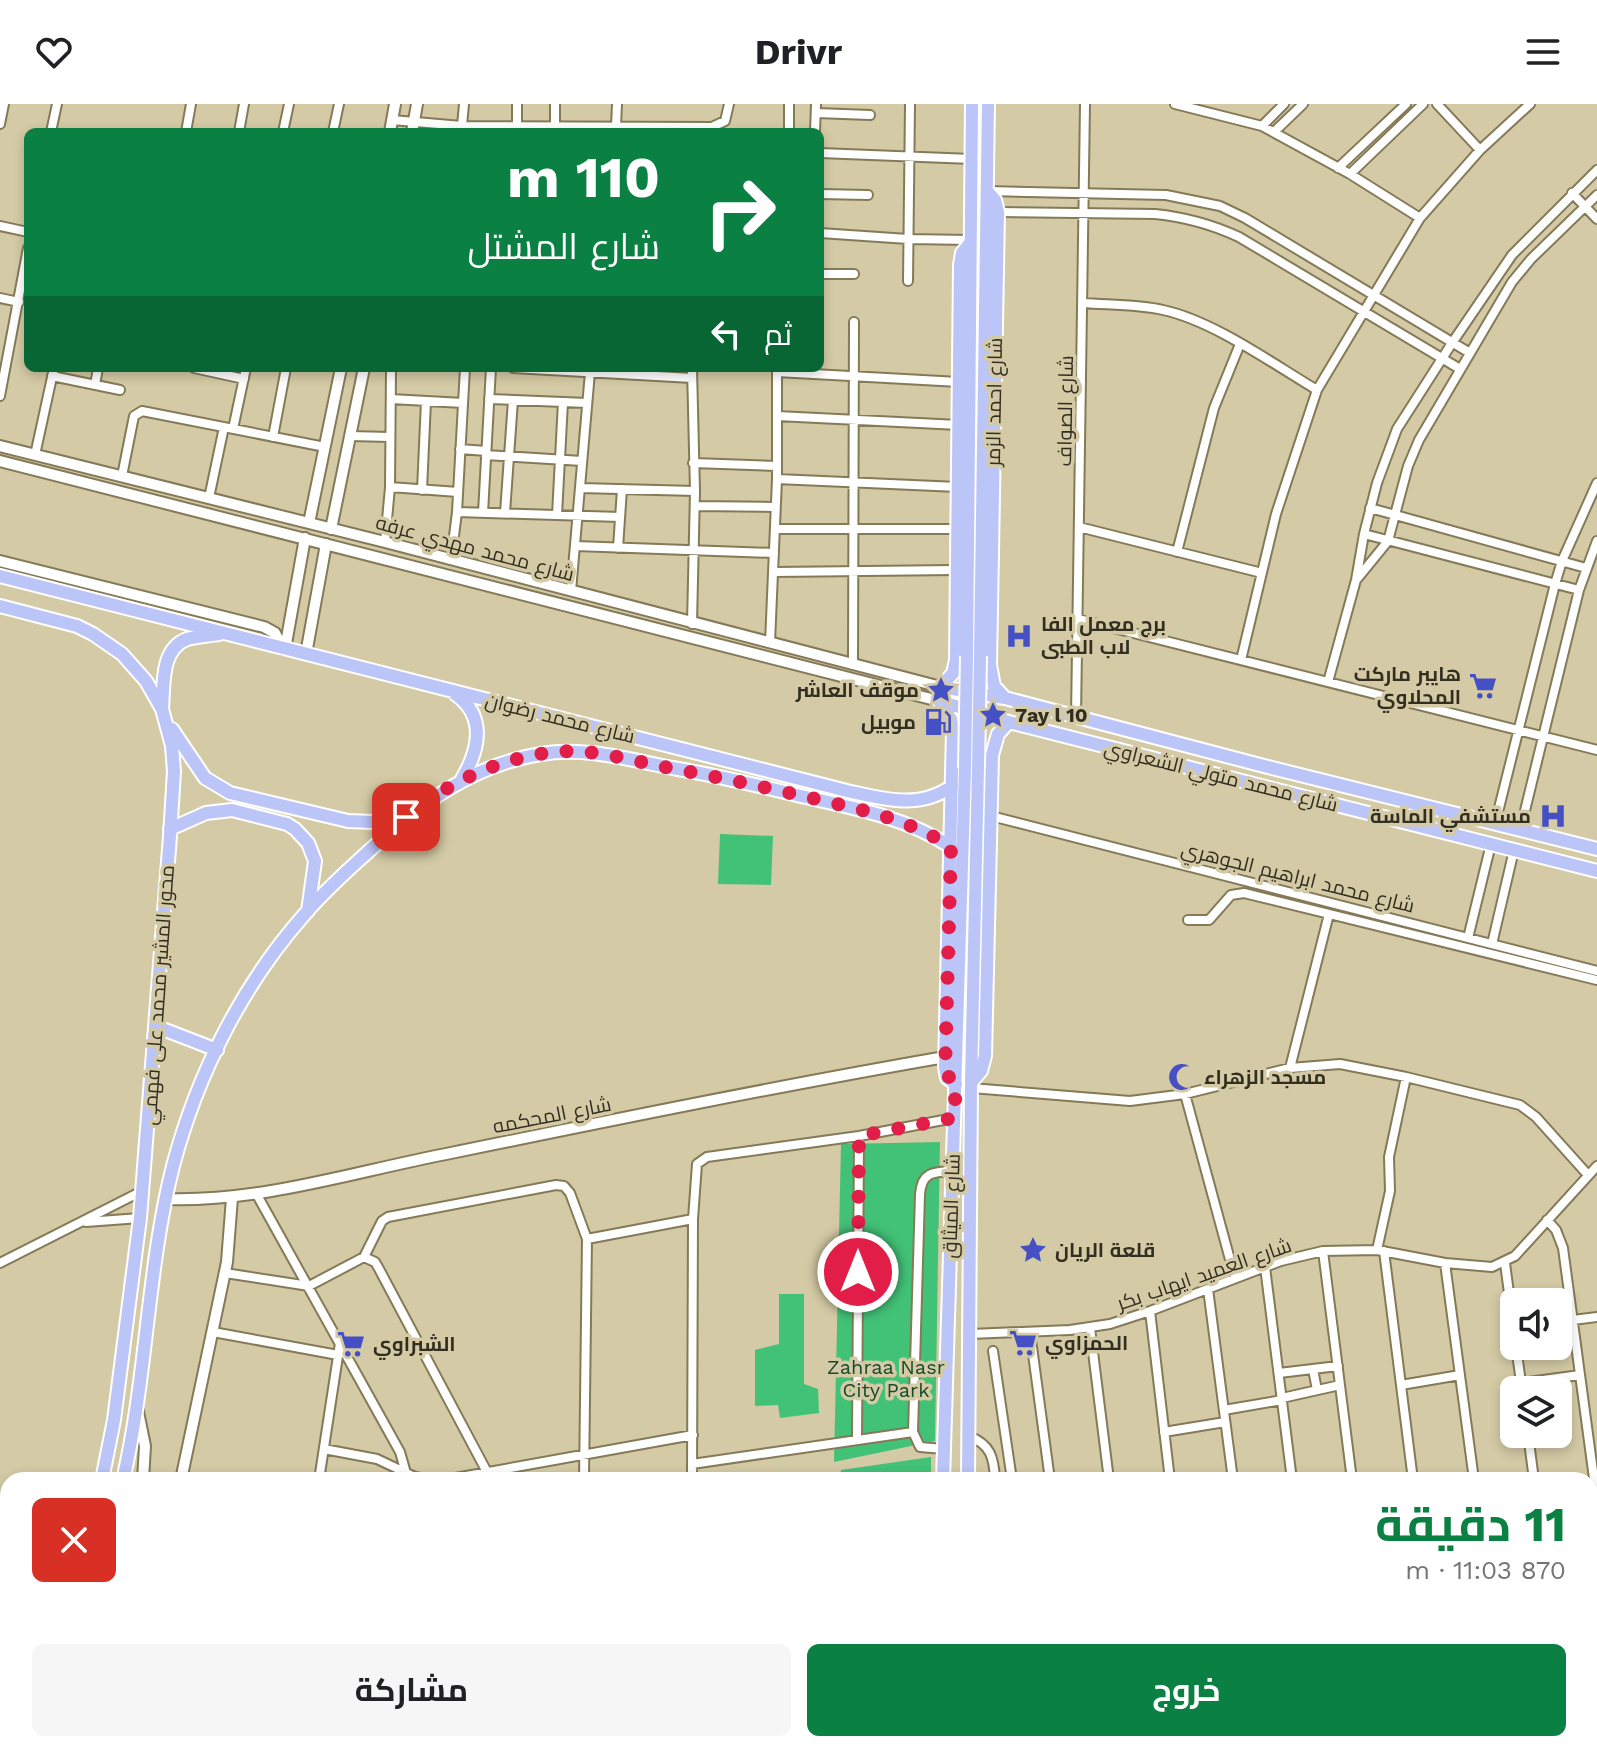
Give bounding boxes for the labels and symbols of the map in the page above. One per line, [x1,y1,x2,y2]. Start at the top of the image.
street label: شارع احمد الزمر [981,337,1009,468]
street label: شارع الصواف [1052,355,1080,467]
street label: شارع محمد مهدي عرفه [372,510,577,590]
place label: برج معمل الفا لاب الطبى [1041,612,1166,659]
hospital icon: برج معمل الفا لاب الطبى [1004,621,1034,651]
place label: هايبر ماركت المحلاوي [1354,662,1461,713]
supermarket icon: هايبر ماركت المحلاوي [1468,671,1498,701]
place icon: موقف العاشر [926,675,956,705]
place label: موقف العاشر [795,678,919,702]
street label: شارع محمد رضوان [482,688,637,750]
place icon: 7ay l 10 [978,700,1008,730]
place label: 7ay l 10 [1015,703,1088,727]
fuel station icon: موبيل [923,707,953,737]
place label: موبيل [861,710,916,734]
street label: شارع محمد متولي الشعراوي [1101,735,1340,821]
pin [372,783,440,851]
hospital icon: مستشفي الماسة [1538,801,1568,831]
place label: مستشفي الماسة [1370,804,1531,832]
street label: شارع محمد ابراهيم الجوهري [1178,836,1417,922]
street label: محور المشير محمد على فهمي [137,864,183,1126]
mosque icon: مسجد الزهراء [1167,1062,1197,1092]
place label: مسجد الزهراء [1204,1065,1326,1089]
street label: شارع المحكمه [491,1092,614,1140]
street label: شارع الميثاق [937,1153,967,1259]
position arrow [816,1230,900,1314]
street label: شارع العميد ايهاب بكر [1113,1233,1295,1317]
place icon: قلعة الريان [1018,1235,1048,1265]
place label: قلعة الريان [1055,1238,1155,1262]
supermarket icon: الحمزاوي [1008,1328,1038,1358]
supermarket icon: الشبراوي [336,1329,366,1359]
place label: الحمزاوي [1045,1331,1128,1359]
place label: الشبراوي [373,1332,456,1360]
park label: Zahraa Nasr City Park [827,1355,945,1402]

